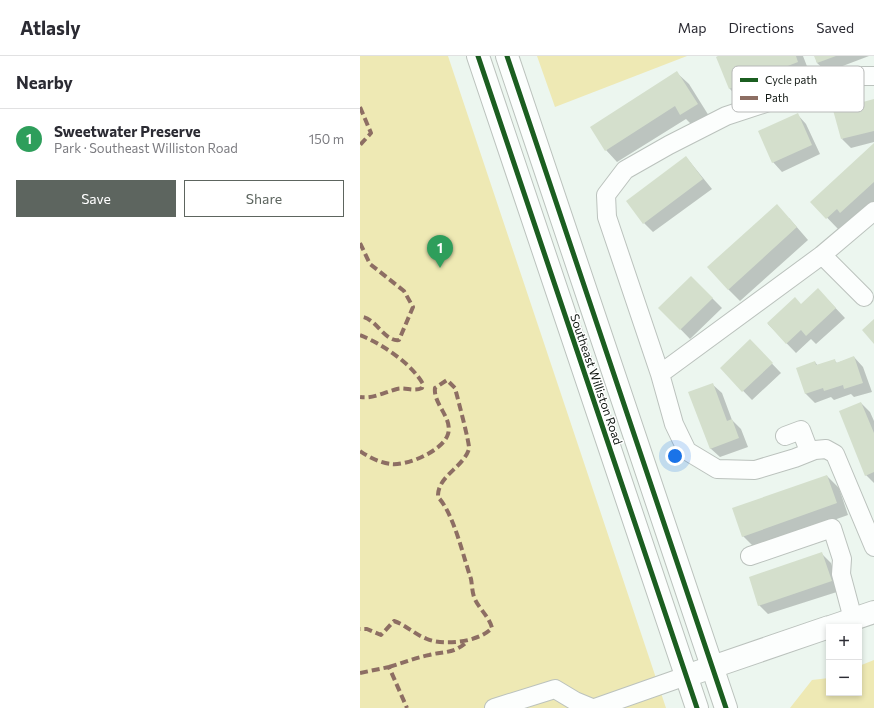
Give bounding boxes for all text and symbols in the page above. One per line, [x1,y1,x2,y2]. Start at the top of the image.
text: Atlasly [20,16,81,39]
text: Map [678,19,707,36]
text: Directions [729,19,794,36]
text: Saved [816,19,854,36]
legend [732,66,864,112]
text: Nearby [16,72,73,93]
text: Cycle path [765,73,817,86]
text: Path [765,91,788,104]
text: Sweetwater Preserve [54,122,201,140]
text: 1 [26,131,32,147]
text: 150 m [309,131,344,147]
text: Park · Southeast Williston Road [54,140,238,156]
button: Save [16,180,176,217]
button: Share [184,180,344,217]
pin: 1 [427,235,453,268]
street label: Southeast Williston Road [568,312,626,446]
your location [665,446,685,466]
map controls [826,624,862,696]
button: + [826,624,862,660]
button: − [826,660,862,696]

